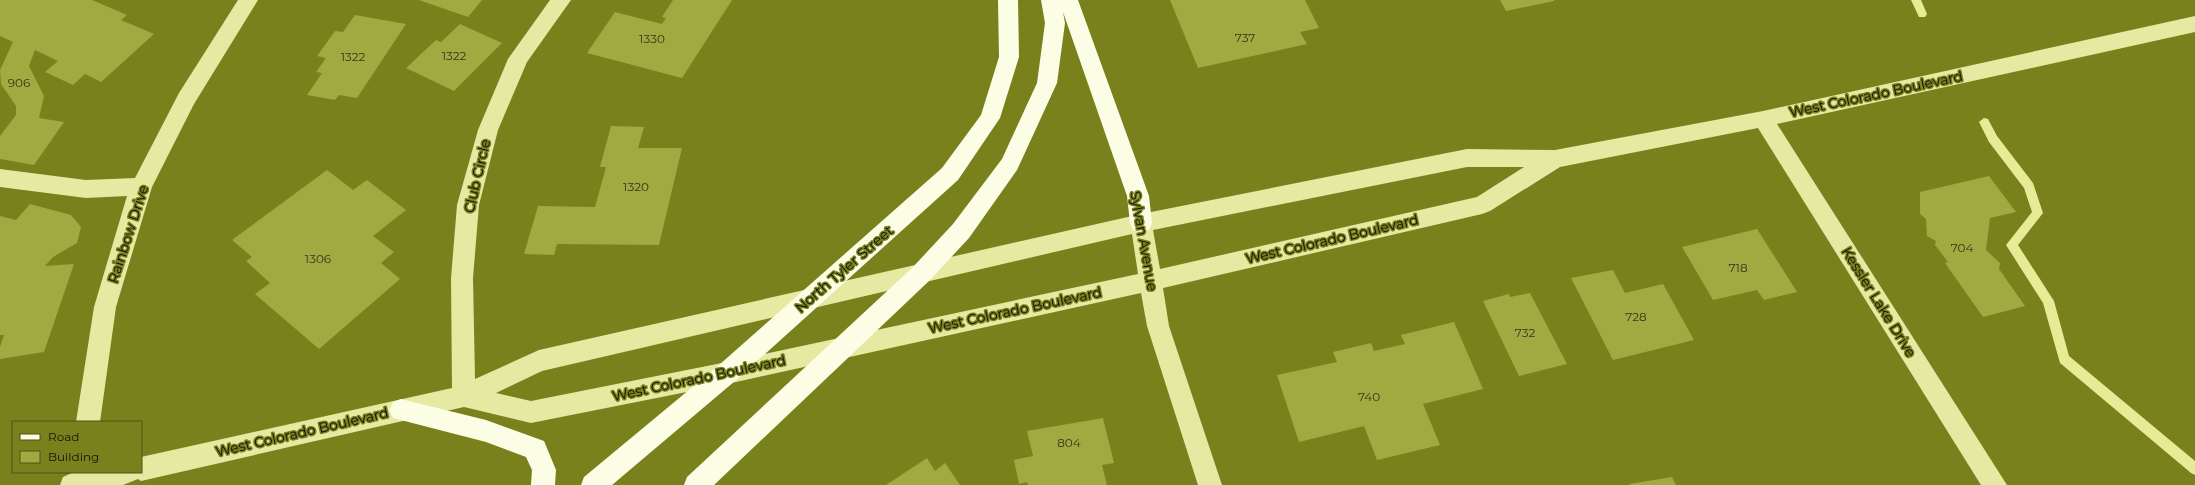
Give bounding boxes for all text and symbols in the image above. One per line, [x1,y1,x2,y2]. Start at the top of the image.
house number: 737 [1235,30,1255,45]
house number: 1330 [639,31,665,46]
house number: 1322 [442,48,467,63]
house number: 1322 [341,49,366,64]
street label: West Colorado Boulevard [1788,67,1964,121]
house number: 906 [8,75,30,90]
street label: Club Circle [460,137,494,215]
house number: 1320 [623,179,649,194]
street label: Rainbow Drive [104,183,152,285]
street label: Sylvan Avenue [1126,189,1162,293]
street label: West Colorado Boulevard [1244,210,1420,268]
street label: North Tyler Street [791,221,897,317]
house number: 704 [1951,240,1973,255]
street label: Kessler Lake Drive [1838,244,1920,360]
house number: 1306 [305,251,331,266]
house number: 718 [1728,260,1748,275]
street label: West Colorado Boulevard [927,283,1103,337]
house number: 728 [1625,309,1647,324]
house number: 732 [1515,325,1535,340]
street label: West Colorado Boulevard [611,351,787,405]
house number: 740 [1358,389,1380,404]
street label: West Colorado Boulevard [214,403,390,461]
legend [12,421,142,473]
text: Road [48,429,79,444]
house number: 804 [1057,435,1081,450]
text: Building [48,449,99,464]

